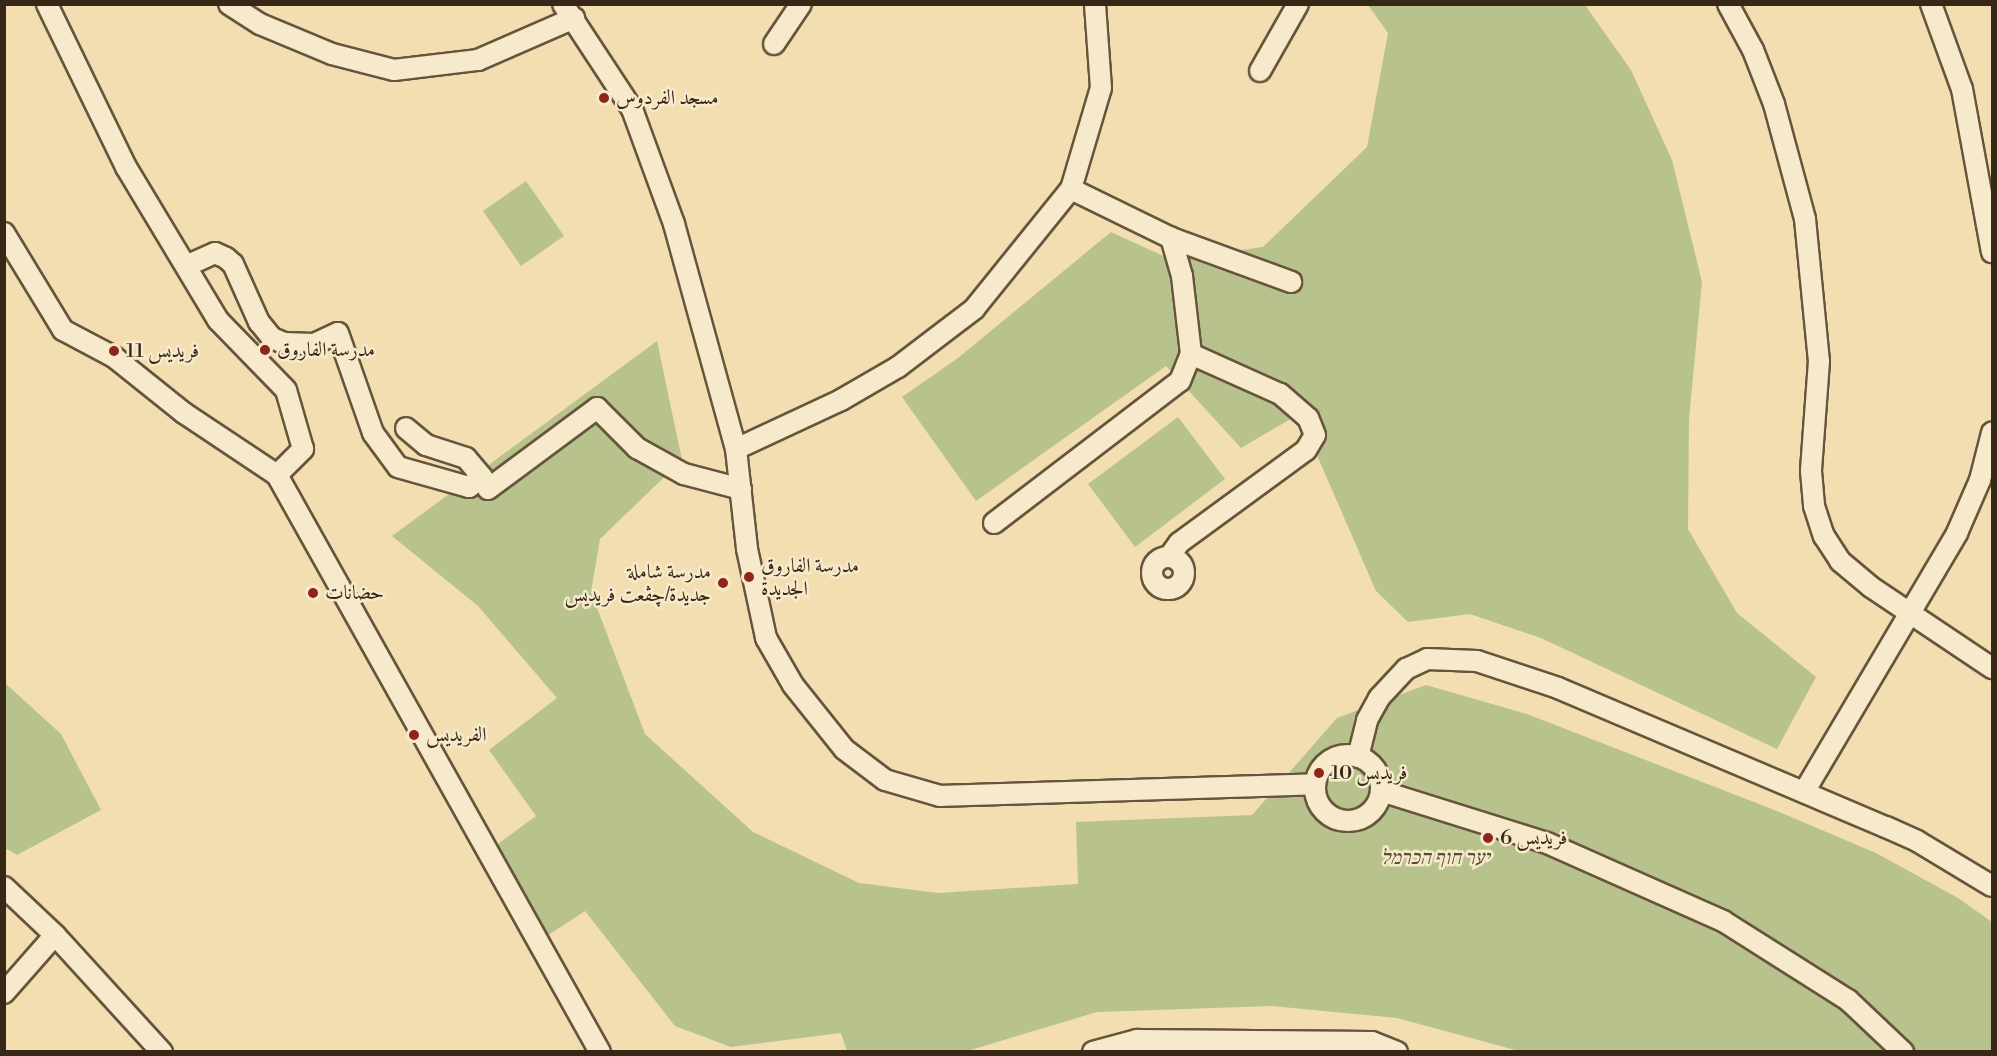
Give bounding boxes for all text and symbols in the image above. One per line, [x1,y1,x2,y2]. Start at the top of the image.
place label: مسجد الفردوس [616,86,718,110]
marker: مسجد الفردوس [597,91,611,105]
place label: مدرسة الفاروق [277,338,375,362]
place label: فريديس 11 [126,339,199,363]
marker: مدرسة الفاروق [258,343,272,357]
marker: فريديس 11 [107,344,121,358]
place label: مدرسة الفاروق الجديدة [761,554,859,601]
place label: مدرسة شاملة جديدة/چڤعت فريديس [564,560,711,607]
marker: مدرسة الفاروق الجديدة [742,570,756,584]
marker: مدرسة شاملة جديدة/چڤعت فريديس [716,576,730,590]
place label: حضانات [325,581,384,605]
marker: حضانات [306,586,320,600]
place label: الفريديس [426,723,487,747]
marker: الفريديس [407,728,421,742]
place label: فريديس 10 [1331,761,1407,785]
marker: فريديس 10 [1312,766,1326,780]
place label: فريديس 6 [1500,826,1567,850]
marker: فريديس 6 [1481,831,1495,845]
park label: יער חוף הכרמל [1381,846,1489,870]

